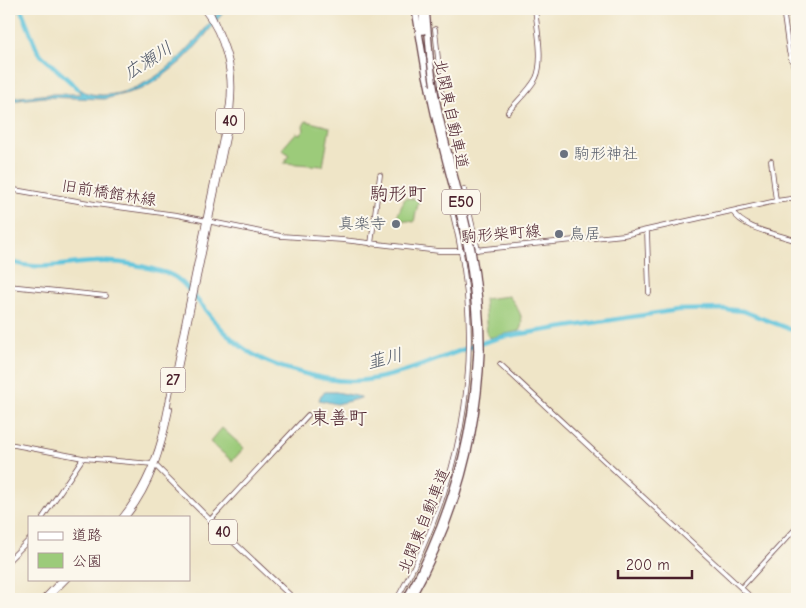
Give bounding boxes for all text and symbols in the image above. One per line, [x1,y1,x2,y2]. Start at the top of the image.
water label: 広瀬川 [120,37,176,85]
street label: 北関東自動車道 [431,57,471,171]
road number: 40 [216,108,244,134]
place label: 駒形神社 [574,145,638,163]
marker: 駒形神社 [558,148,570,160]
street label: 旧前橋館林線 [60,177,158,209]
district label: 駒形町 [369,183,427,205]
road number: E50 [442,190,480,214]
place label: 真楽寺 [338,215,386,233]
marker: 真楽寺 [390,218,402,230]
street label: 駒形柴町線 [460,222,542,246]
place label: 鳥居 [569,225,601,243]
marker: 鳥居 [553,228,565,240]
water label: 韮川 [365,344,405,374]
road number: 27 [160,368,186,392]
district label: 東善町 [310,407,368,429]
street label: 北関東自動車道 [395,466,453,576]
legend [28,516,190,580]
road number: 40 [209,520,237,544]
text: 道路 [72,526,102,544]
scale bar [618,548,692,580]
text: 公園 [72,552,102,570]
text: 200 m [626,556,670,574]

